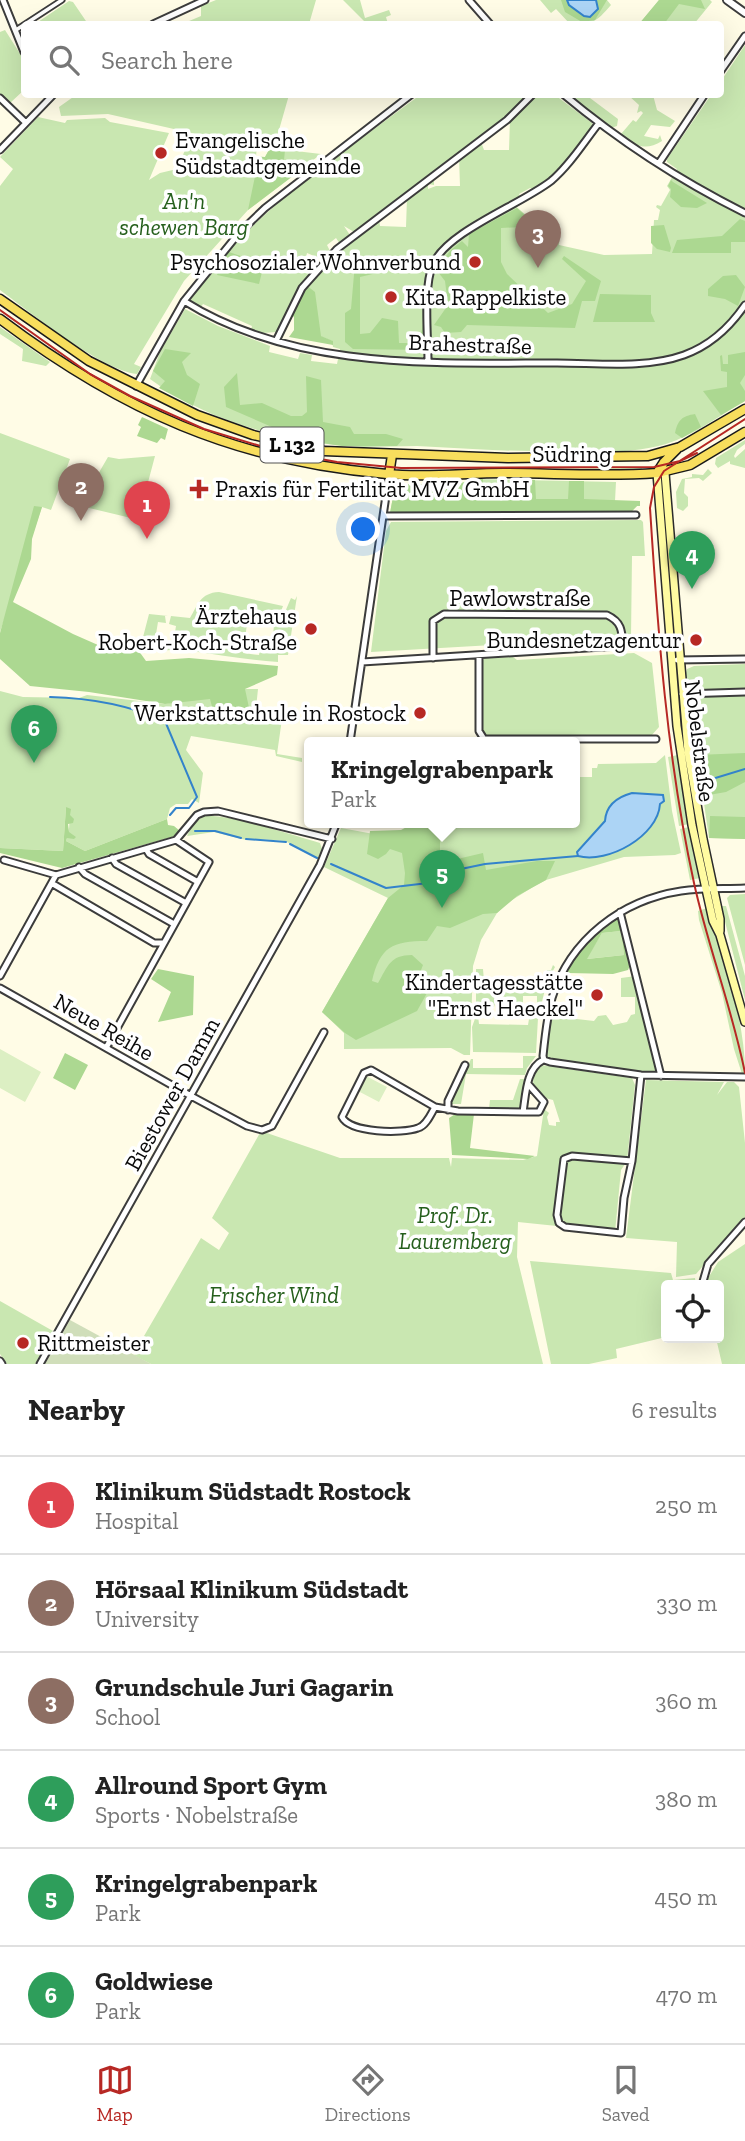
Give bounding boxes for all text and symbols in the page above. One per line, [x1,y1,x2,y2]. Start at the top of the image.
search box [21,21,724,98]
icon: search [45,41,83,79]
text: Search here [101,44,233,76]
place label: Evangelische Südstadtgemeinde [175,126,361,180]
marker: Evangelische Südstadtgemeinde [153,145,169,161]
park label: An'n schewen Barg [119,187,249,241]
pin: 3 [515,210,561,268]
place label: Psychosozialer Wohnverbund [170,248,461,276]
marker: Psychosozialer Wohnverbund [467,254,483,270]
place label: Kita Rappelkiste [405,283,566,311]
marker: Kita Rappelkiste [383,289,399,305]
street label: Brahestraße [408,328,532,360]
road number: L 132 [260,428,324,462]
street label: Südring [532,440,612,468]
pin: 2 [58,463,104,521]
place label: Praxis für Fertilität MVZ GmbH [215,475,530,503]
marker: Praxis für Fertilität MVZ GmbH [189,479,209,499]
pin: 1 [124,481,170,539]
your location [346,512,380,546]
pin: 4 [669,531,715,589]
street label: Pawlowstraße [449,584,591,612]
place label: Ärztehaus Robert-Koch-Straße [98,602,297,656]
marker: Ärztehaus Robert-Koch-Straße [303,621,319,637]
place label: Bundesnetzagentur [487,626,682,654]
marker: Bundesnetzagentur [688,632,704,648]
street label: Nobelstraße [679,678,721,804]
place label: Werkstattschule in Rostock [134,699,406,727]
pin: 6 [11,705,57,763]
marker: Werkstattschule in Rostock [412,705,428,721]
popup [304,737,580,828]
text: Kringelgrabenpark [331,753,553,785]
text: Park [331,785,377,813]
pin: 5 [419,850,465,908]
place label: Kindertagesstätte "Ernst Haeckel" [405,968,583,1022]
street label: Neue Reihe [49,987,159,1067]
marker: Kindertagesstätte "Ernst Haeckel" [589,987,605,1003]
street label: Biestower Damm [118,1012,226,1176]
park label: Prof. Dr. Lauremberg [399,1201,512,1255]
map controls [661,1280,724,1343]
button: locate [661,1280,724,1343]
park label: Frischer Wind [209,1281,339,1309]
place label: Rittmeister [37,1329,151,1357]
marker: Rittmeister [15,1335,31,1351]
text: Nearby [28,1392,125,1428]
text: 6 results [631,1396,717,1424]
text: Klinikum Südstadt Rostock [95,1475,411,1507]
text: 1 [46,1491,56,1519]
text: 250 m [655,1491,717,1519]
text: Hospital [95,1507,179,1535]
text: Hörsaal Klinikum Südstadt [95,1573,408,1605]
text: 2 [45,1589,57,1617]
text: 330 m [656,1589,717,1617]
text: University [95,1605,199,1633]
text: Grundschule Juri Gagarin [95,1671,393,1703]
text: 3 [45,1687,57,1715]
text: 360 m [655,1687,717,1715]
text: School [95,1703,160,1731]
text: Allround Sport Gym [95,1769,327,1801]
text: 4 [44,1785,58,1813]
text: 380 m [655,1785,717,1813]
text: Sports · Nobelstraße [95,1801,298,1829]
text: Kringelgrabenpark [95,1867,317,1899]
text: 5 [45,1883,57,1911]
text: 450 m [655,1883,717,1911]
text: Park [95,1899,141,1927]
text: Goldwiese [95,1965,213,1997]
text: 6 [45,1981,57,2009]
text: 470 m [656,1981,717,2009]
text: Park [95,1997,141,2025]
tab: Map [96,2061,134,2126]
tab: Directions [325,2061,411,2126]
tab: Saved [602,2061,649,2126]

